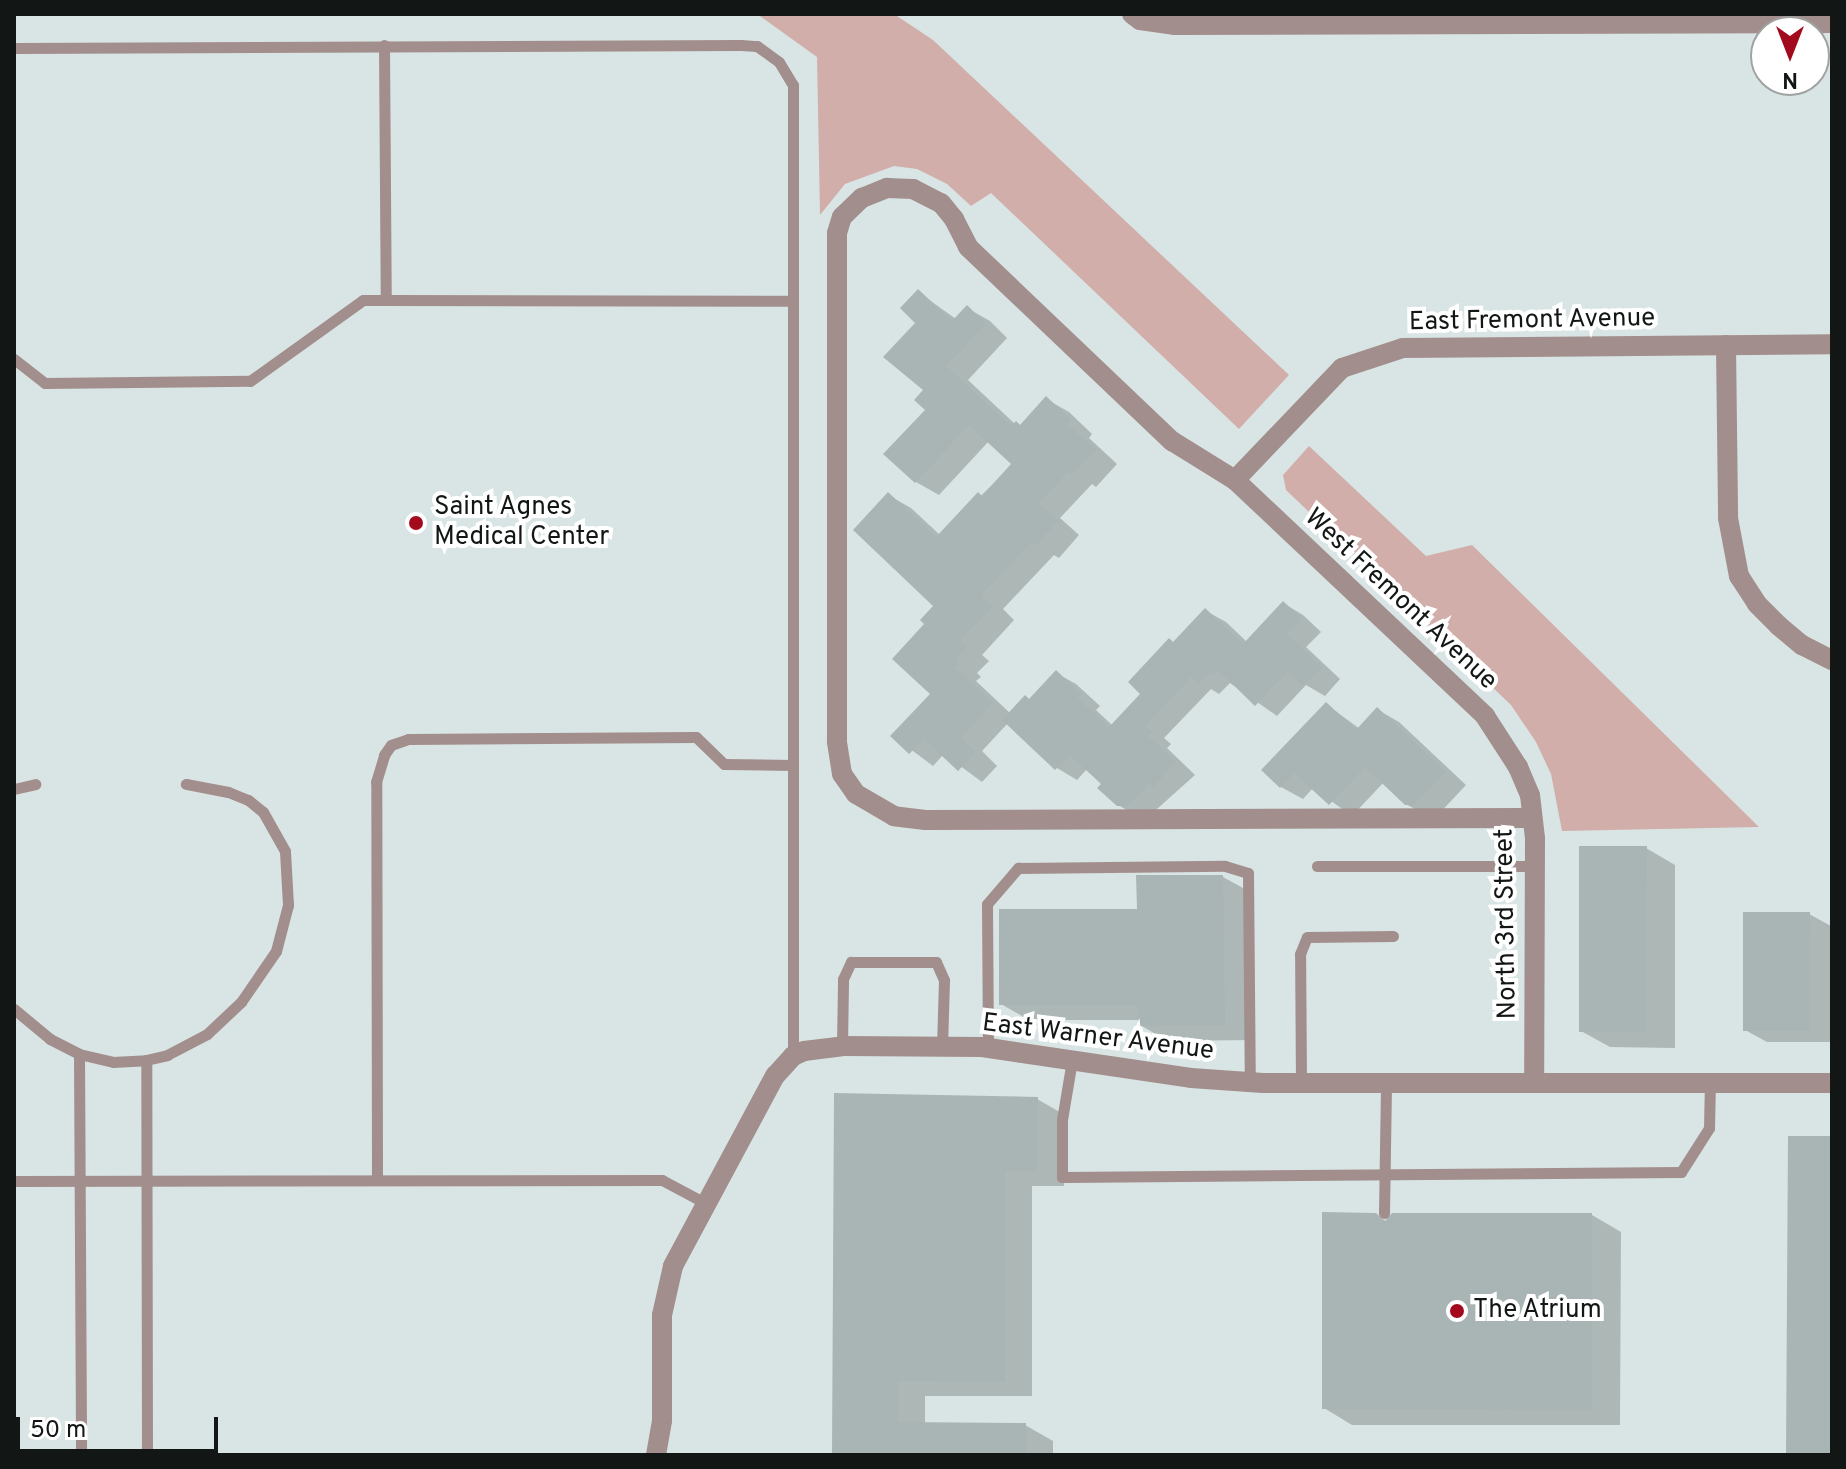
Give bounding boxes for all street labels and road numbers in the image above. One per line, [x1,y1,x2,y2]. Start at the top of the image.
street label: East Fremont Avenue [1408,303,1656,339]
street label: West Fremont Avenue [1297,502,1503,698]
street label: North 3rd Street [1490,828,1524,1020]
street label: East Warner Avenue [980,1008,1216,1068]

